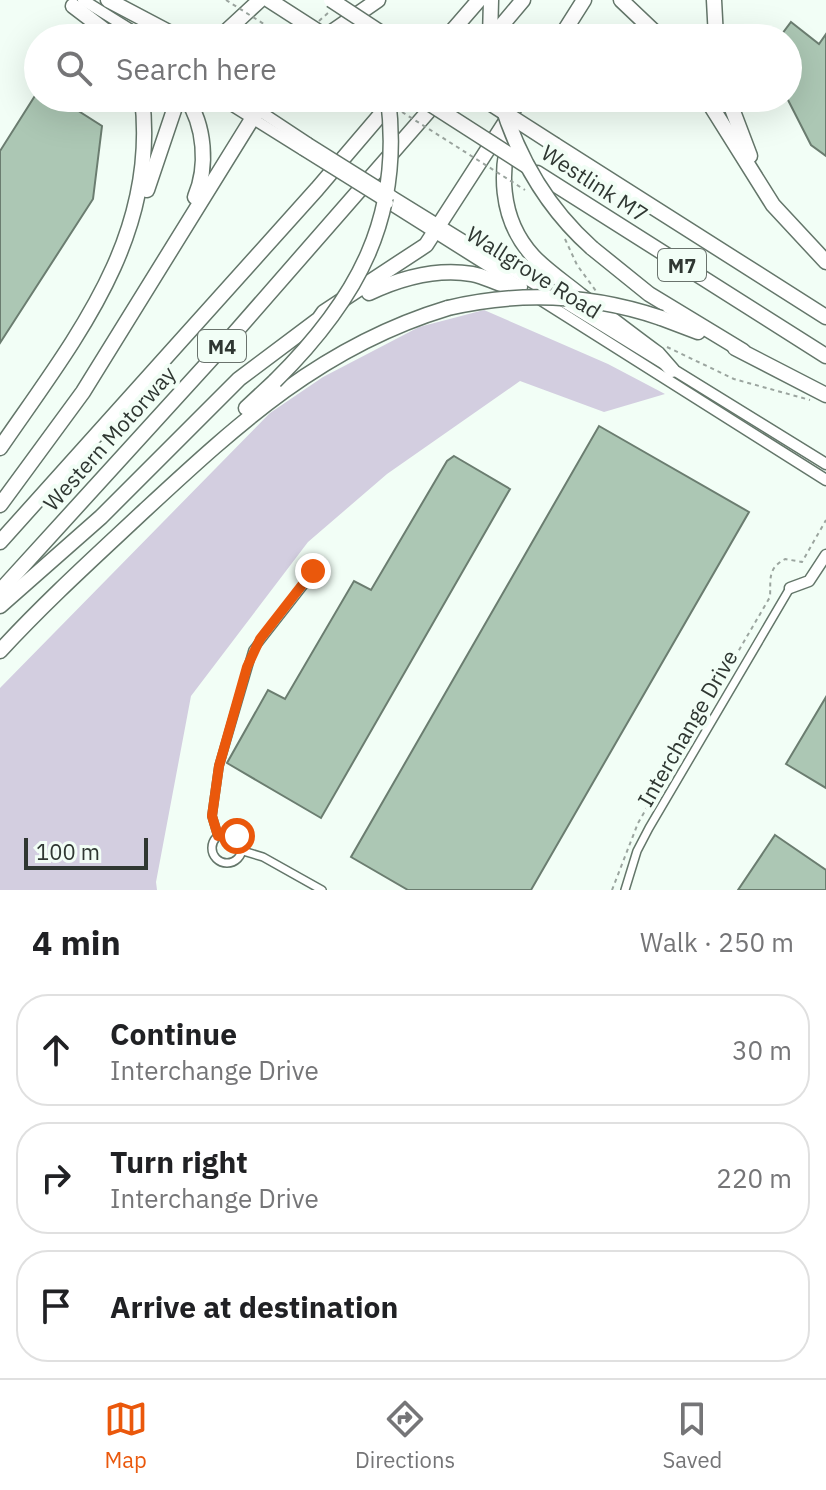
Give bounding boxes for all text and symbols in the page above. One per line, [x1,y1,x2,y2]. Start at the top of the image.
search box [24,24,802,112]
icon: search [52,46,96,90]
text: Search here [116,49,277,88]
street label: Westlink M7 [536,138,654,228]
street label: Wallgrove Road [461,219,607,325]
road number: M7 [658,249,706,281]
road number: M4 [198,330,246,362]
street label: Western Motorway [36,360,182,516]
route end [295,553,331,589]
street label: Interchange Drive [630,644,744,812]
route start [219,818,255,854]
scale bar [24,834,148,870]
text: 100 m [36,837,100,866]
text: 4 min [32,920,121,964]
text: Walk · 250 m [640,925,794,959]
text: Continue [110,1014,237,1053]
icon: ahead [34,1028,78,1072]
text: 30 m [732,1033,792,1067]
text: Interchange Drive [110,1053,319,1087]
text: Turn right [110,1142,248,1181]
icon: right [34,1156,78,1200]
text: 220 m [716,1161,792,1195]
text: Interchange Drive [110,1181,319,1215]
icon: arrive [34,1284,78,1328]
text: Arrive at destination [110,1287,398,1326]
tab: Map [104,1397,148,1474]
tab: Directions [355,1397,455,1474]
tab: Saved [662,1397,722,1474]

